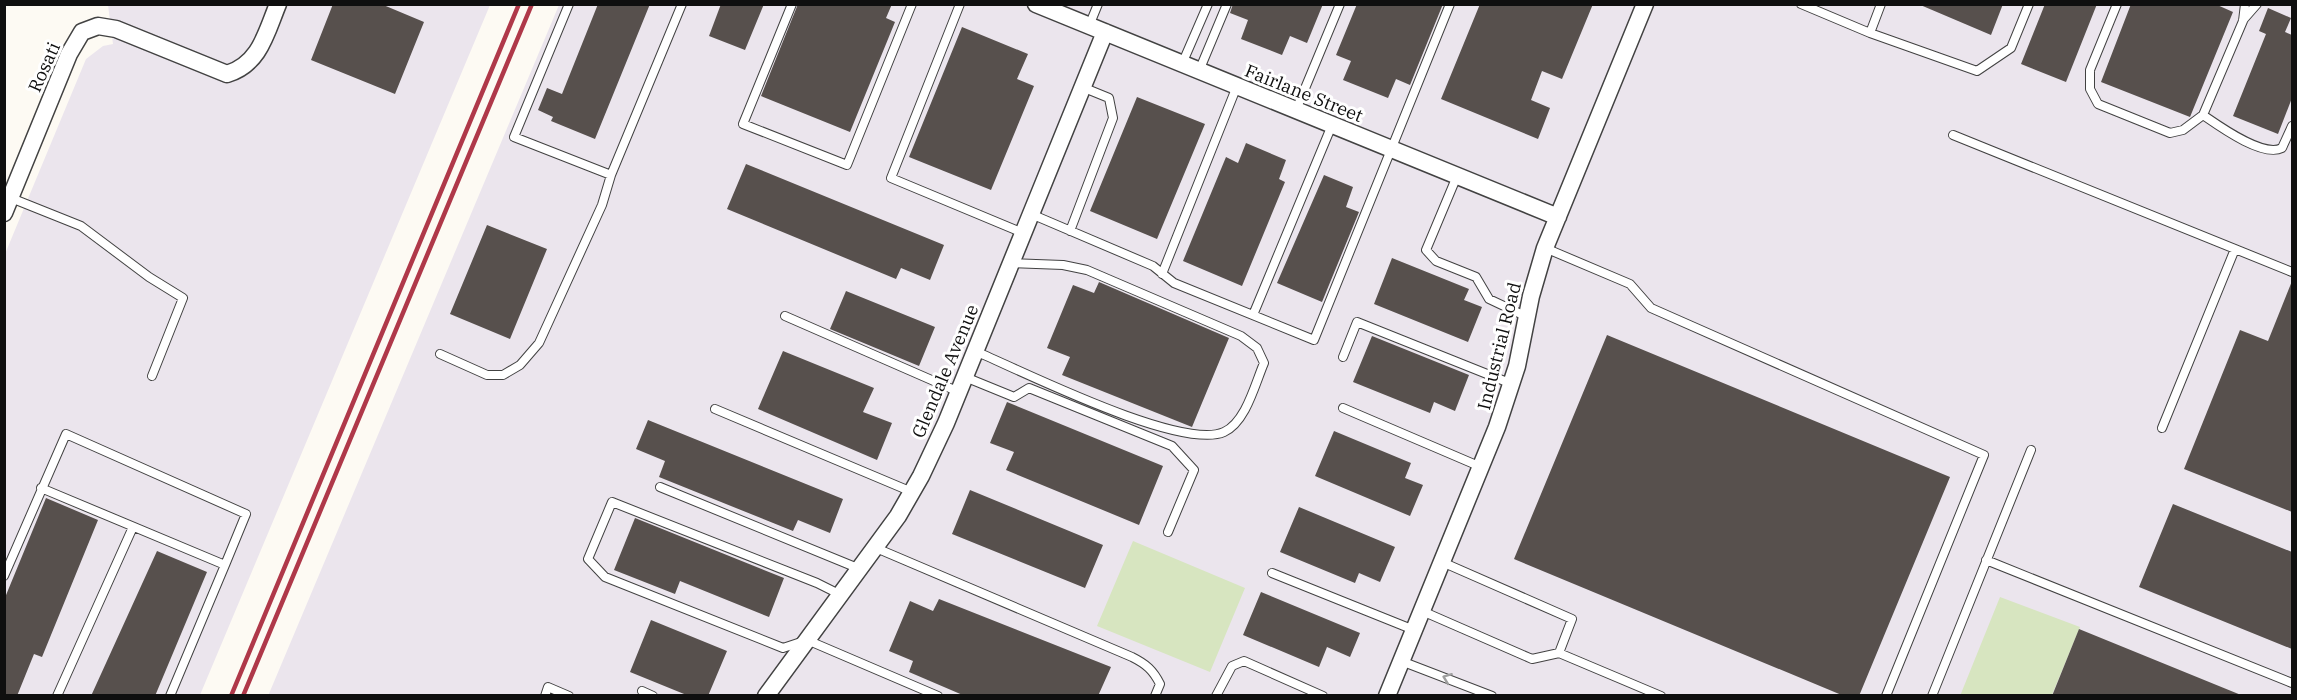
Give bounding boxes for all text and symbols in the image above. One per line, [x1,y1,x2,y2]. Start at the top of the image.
street label: Rosati [23,38,65,96]
street label: Fairlane Street [1242,59,1366,127]
street label: Industrial Road [1472,280,1526,412]
street label: Glendale Avenue [907,301,983,441]
one-way arrow [1442,673,1453,685]

